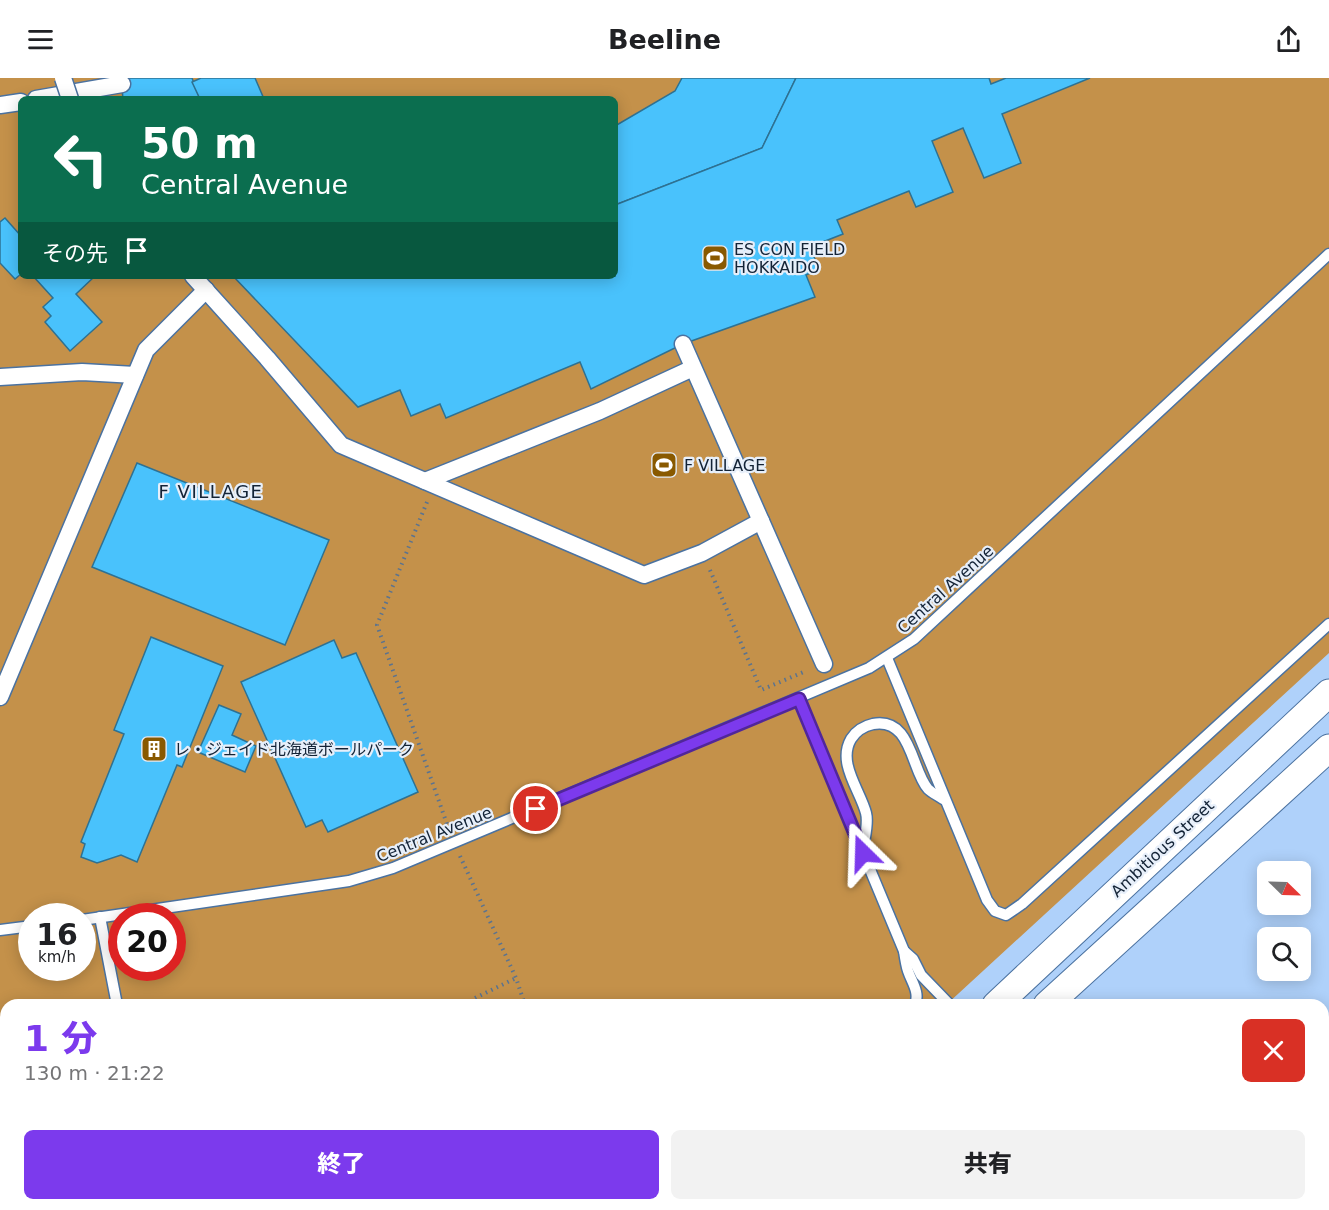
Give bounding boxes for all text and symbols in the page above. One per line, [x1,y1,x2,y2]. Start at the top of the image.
icon: menu [24,23,57,56]
icon: share [1272,23,1305,56]
text: Beeline [608,24,721,55]
text: 50 m [141,119,258,168]
icon: left [42,120,120,198]
text: Central Avenue [141,169,348,200]
icon: arrive [120,234,153,267]
place label: ES CON FIELD HOKKAIDO [734,240,845,277]
text: その先 [42,241,108,266]
sports icon: ES CON FIELD HOKKAIDO [700,243,730,273]
sports icon: F VILLAGE [649,450,679,480]
place label: F VILLAGE [684,456,765,475]
district label: F VILLAGE [159,481,264,502]
street label: Central Avenue [893,541,997,638]
building icon: レ・ジェイド北海道ボールパーク [139,734,169,764]
place label: レ・ジェイド北海道ボールパーク [174,740,414,759]
pin [510,783,561,834]
icon: arrive [519,792,552,825]
street label: Ambitious Street [1107,796,1218,901]
street label: Central Avenue [374,803,495,866]
position arrow [831,821,895,885]
north arrow [1257,861,1311,915]
map controls [1257,861,1311,981]
speed limit sign: 20 [108,903,186,981]
text: 16 [36,917,78,952]
button: search [1257,927,1311,981]
text: km/h [38,948,76,966]
text: 1 分 [24,1018,98,1059]
button: close [1242,1019,1305,1082]
text: 130 m · 21:22 [24,1061,165,1085]
button: 終了 [24,1130,659,1199]
button: 共有 [671,1130,1305,1199]

